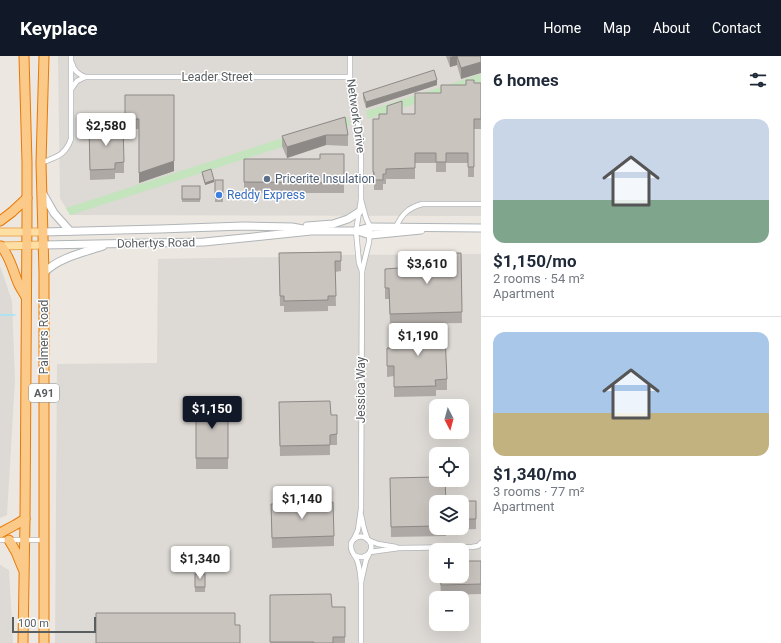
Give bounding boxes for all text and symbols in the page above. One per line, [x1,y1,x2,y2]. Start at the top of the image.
text: Keyplace [20,17,98,40]
text: Home [543,20,581,36]
text: Map [603,20,631,36]
text: About [653,20,690,36]
text: Contact [712,20,761,36]
icon: filters [747,69,769,91]
street label: Leader Street [181,70,253,84]
text: 6 homes [493,70,559,90]
street label: Network Drive [344,78,368,154]
pin: $2,580 [73,113,139,147]
text: $2,580 [86,118,126,133]
icon: home [595,145,667,217]
place label: Pricerite Insulation [275,172,375,186]
marker: Pricerite Insulation [262,174,272,184]
place label: Reddy Express [227,188,305,202]
marker: Reddy Express [214,190,224,200]
street label: Dohertys Road [117,235,195,251]
pin: $3,610 [394,251,460,285]
text: $1,150/mo [493,251,577,271]
text: $3,610 [407,256,447,271]
text: 2 rooms · 54 m² [493,271,585,286]
text: Apartment [493,286,555,301]
street label: Palmers Road [37,300,51,374]
pin: $1,190 [385,323,451,357]
text: $1,190 [398,328,438,343]
street label: Jessica Way [354,356,368,423]
icon: home [595,358,667,430]
road number: A91 [29,384,59,402]
pin: $1,150 [179,396,245,430]
north arrow [429,399,469,439]
map controls [429,399,469,631]
text: $1,150 [192,401,232,416]
button: locate [429,447,469,487]
text: $1,340/mo [493,464,577,484]
text: 3 rooms · 77 m² [493,484,585,499]
pin: $1,140 [269,486,335,520]
text: $1,140 [282,491,322,506]
button: layers [429,495,469,535]
text: Apartment [493,499,555,514]
button: + [429,543,469,583]
pin: $1,340 [167,546,233,580]
text: $1,340 [180,551,220,566]
button: − [429,591,469,631]
scale bar [12,615,96,634]
text: 100 m [18,617,49,630]

